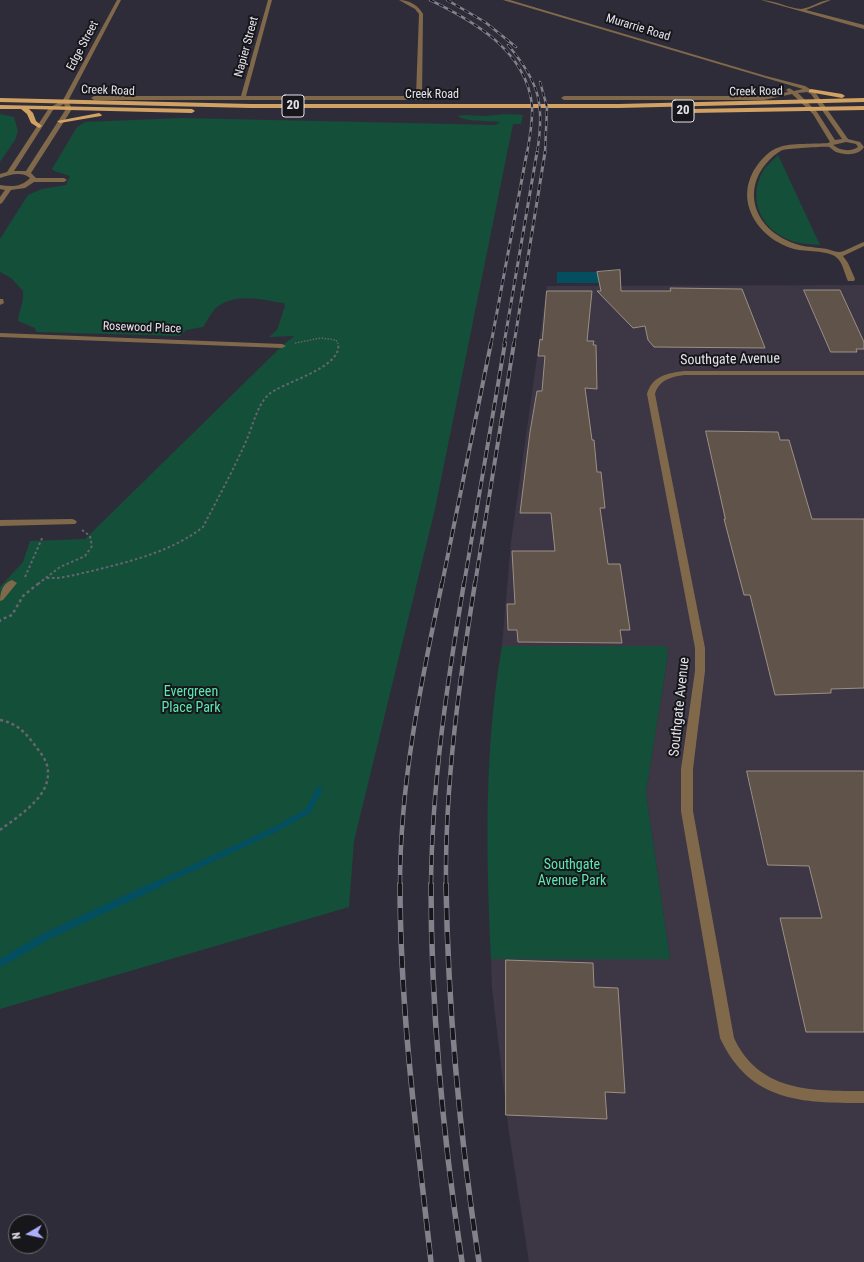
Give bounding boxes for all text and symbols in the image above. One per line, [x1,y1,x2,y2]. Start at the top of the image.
street label: Murarrie Road [604,11,672,45]
street label: Napier Street [232,15,262,79]
street label: Edge Street [64,19,102,73]
street label: Creek Road [81,83,135,99]
street label: Creek Road [729,84,783,100]
street label: Creek Road [405,88,459,102]
road number: 20 [282,95,304,117]
road number: 20 [672,100,694,122]
street label: Rosewood Place [103,319,181,337]
street label: Southgate Avenue [680,351,780,369]
street label: Southgate Avenue [666,656,694,758]
park label: Evergreen Place Park [162,684,220,716]
park label: Southgate Avenue Park [538,857,606,890]
north arrow [8,1214,48,1254]
text: N [10,1231,24,1240]

